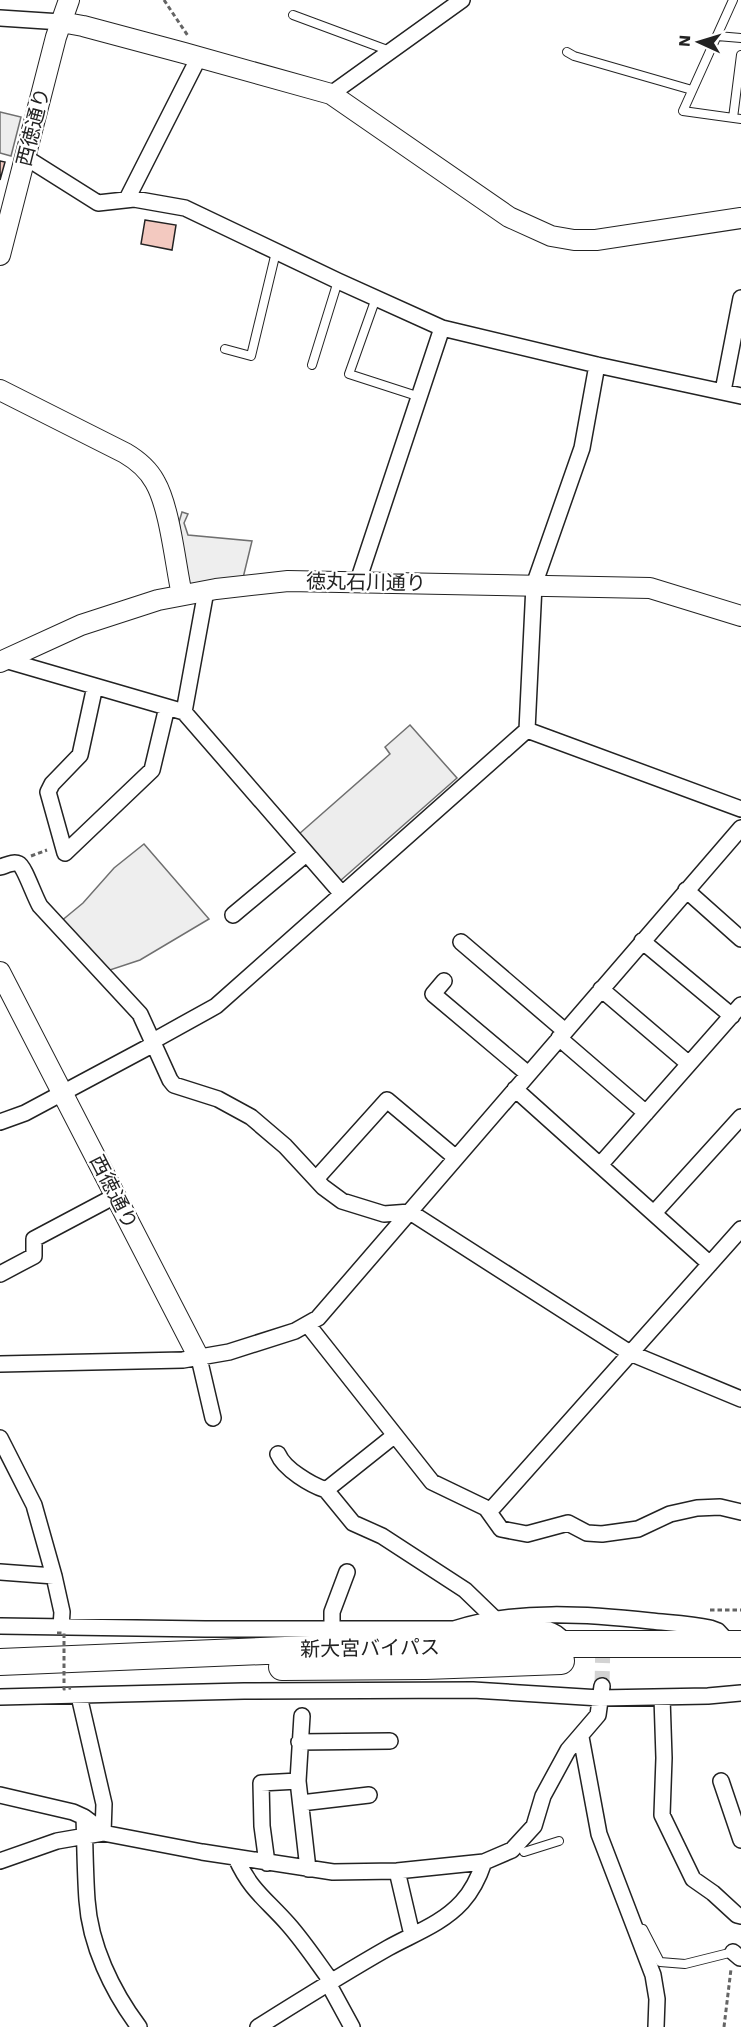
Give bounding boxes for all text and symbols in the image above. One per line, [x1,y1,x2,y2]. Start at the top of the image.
north arrow [669,12,729,72]
text: N [675,34,694,48]
street label: 西徳通り [12,85,54,169]
street label: 徳丸石川通り [306,569,426,595]
street label: 西徳通り [85,1151,143,1233]
street label: 新大宮バイパス [300,1635,440,1661]

